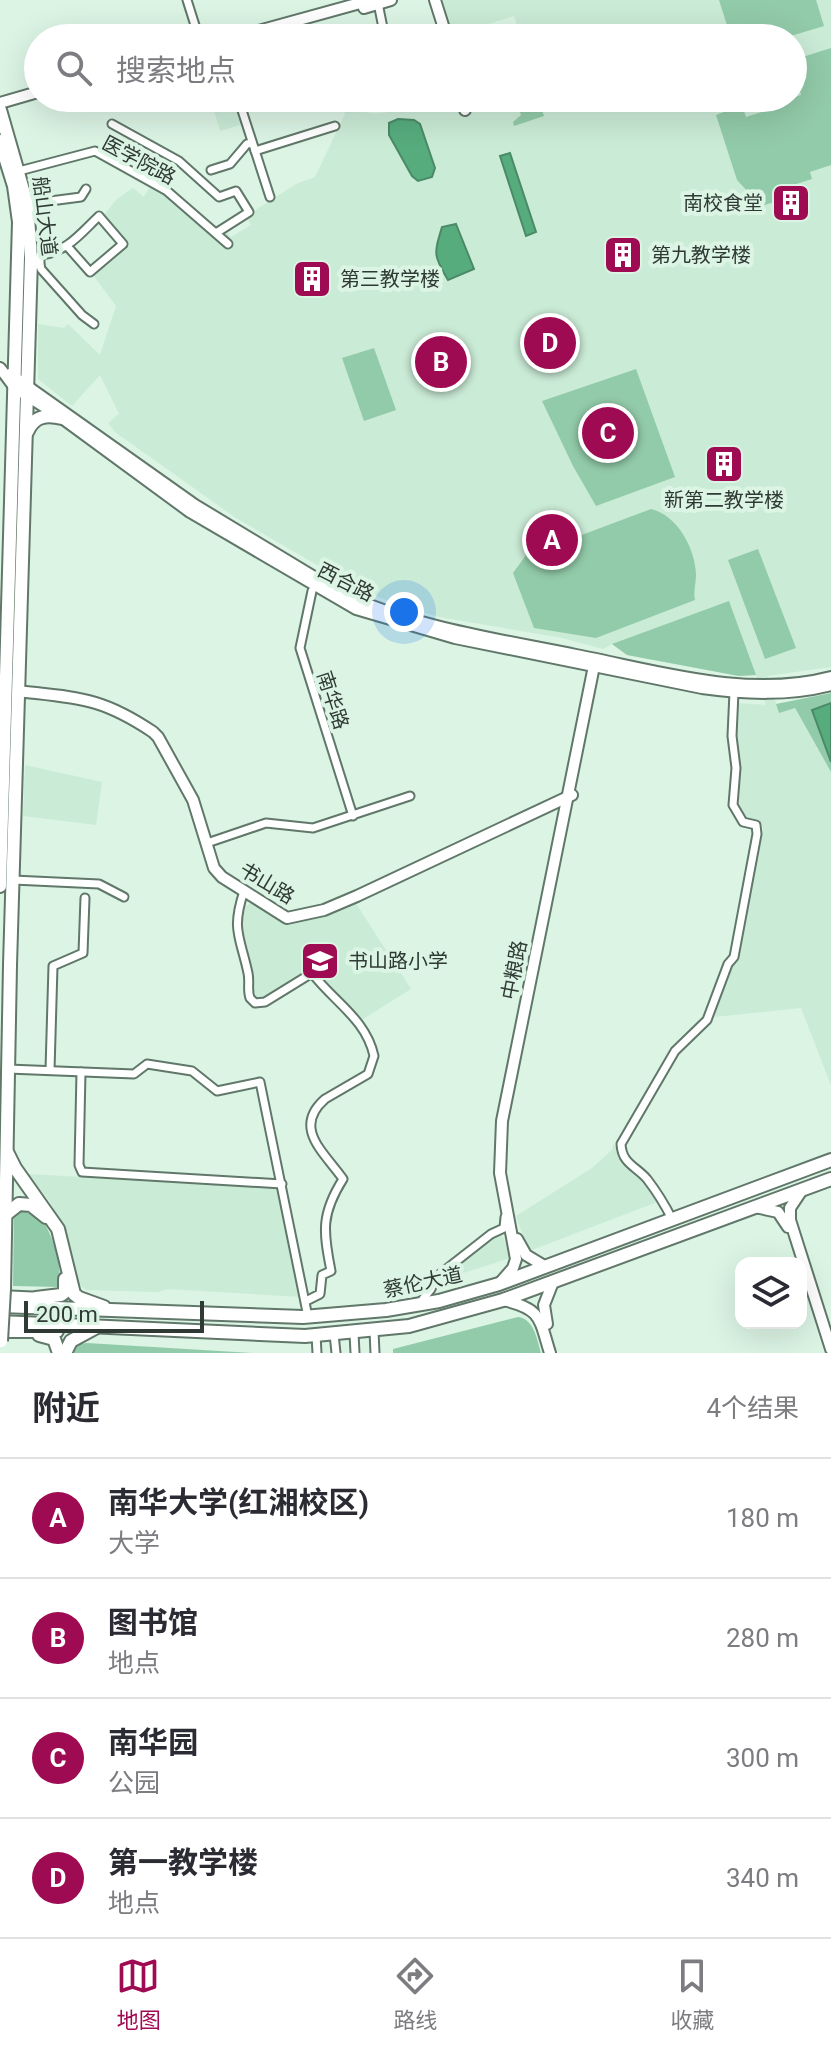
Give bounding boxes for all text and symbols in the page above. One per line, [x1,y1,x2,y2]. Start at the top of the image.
search box [24,24,807,112]
icon: search [52,46,96,90]
text: 搜索地点 [116,53,236,88]
street label: 医学院路 [98,131,180,189]
street label: 船山大道 [28,175,62,257]
building icon: 南校食堂 [770,182,812,224]
place label: 南校食堂 [683,191,763,215]
building icon: 第九教学楼 [602,234,644,276]
place label: 第九教学楼 [651,243,751,267]
building icon: 第三教学楼 [291,258,333,300]
place label: 第三教学楼 [340,267,440,291]
pin: D [524,313,576,373]
pin: B [415,332,467,392]
pin: C [582,403,634,463]
building icon: 新第二教学楼 [703,443,745,485]
place label: 新第二教学楼 [664,488,784,512]
pin: A [526,510,578,570]
street label: 西合路 [314,558,378,606]
your location [384,592,424,632]
street label: 南华路 [312,668,354,732]
street label: 书山路 [235,857,299,909]
street label: 中粮路 [496,938,532,1002]
school or university icon: 书山路小学 [299,940,341,982]
place label: 书山路小学 [348,949,448,973]
map controls [735,1257,807,1329]
button: layers [735,1257,807,1329]
street label: 蔡伦大道 [381,1262,465,1302]
scale bar [24,1297,204,1333]
text: 200 m [36,1302,98,1327]
text: 附近 [32,1388,100,1428]
text: 4个结果 [706,1393,799,1423]
text: 南华大学(红湘校区) [108,1485,369,1520]
text: A [49,1503,67,1533]
text: 180 m [726,1503,799,1533]
text: 大学 [108,1528,160,1558]
text: 图书馆 [108,1605,198,1640]
text: B [50,1623,66,1653]
text: 280 m [726,1623,799,1653]
text: 地点 [108,1648,160,1678]
text: 南华园 [108,1725,198,1760]
text: C [49,1743,67,1773]
text: 300 m [726,1743,799,1773]
text: 公园 [108,1768,160,1798]
text: 第一教学楼 [108,1845,258,1880]
text: D [50,1863,66,1893]
text: 340 m [726,1863,799,1893]
text: 地点 [108,1888,160,1918]
tab: 地图 [116,1954,161,2034]
tab: 路线 [393,1954,438,2034]
tab: 收藏 [670,1954,715,2034]

